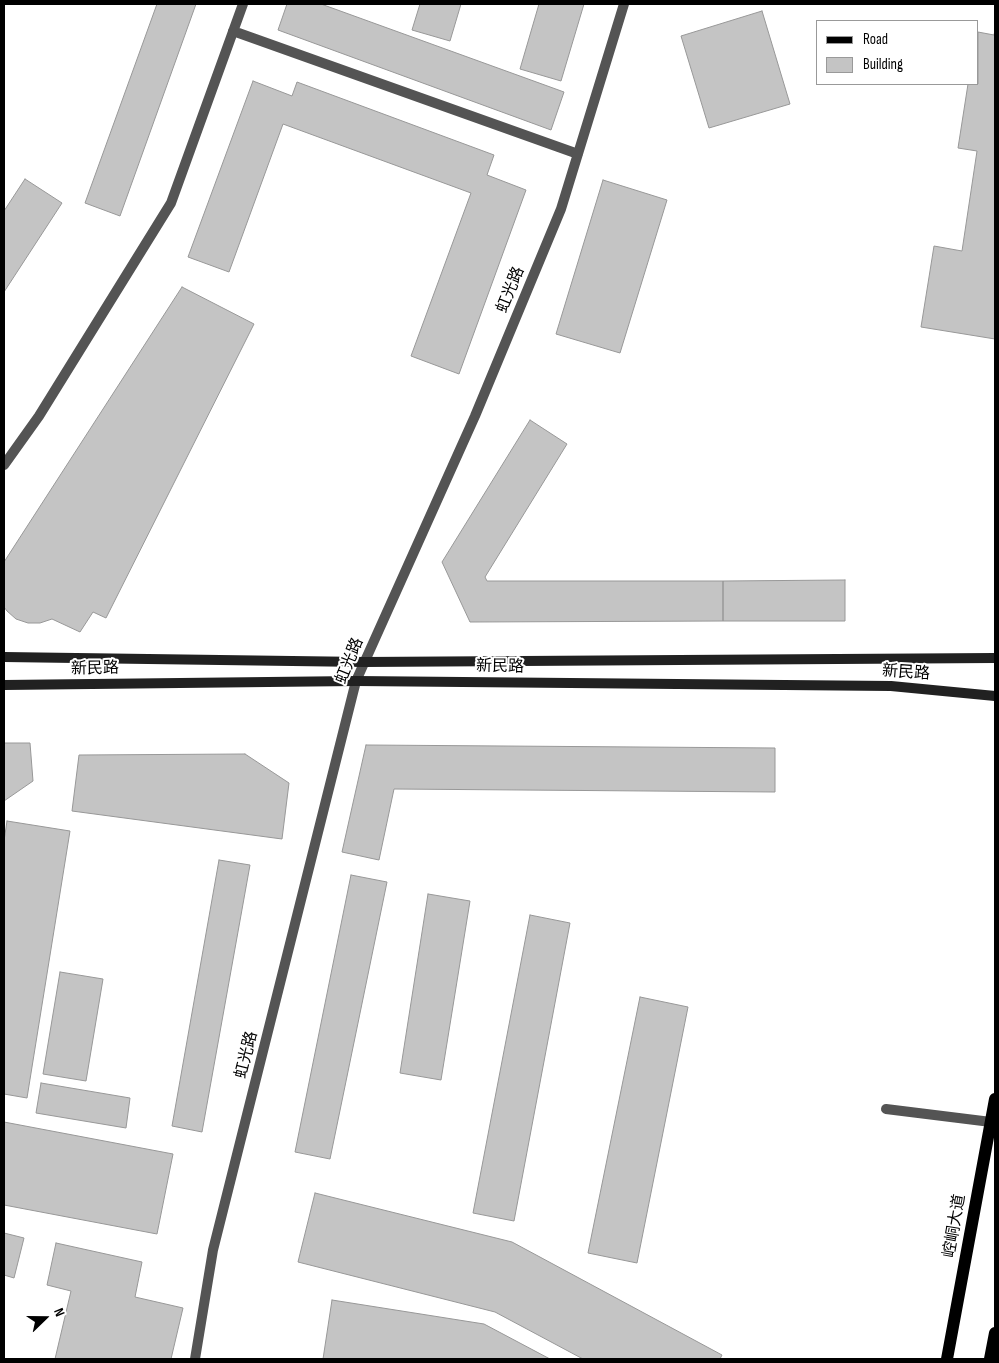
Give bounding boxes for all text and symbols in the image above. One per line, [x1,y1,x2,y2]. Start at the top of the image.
legend [816,20,979,85]
text: Road [863,30,888,49]
text: Building [863,55,903,74]
street label: 虹光路 [493,264,529,316]
street label: 虹光路 [332,635,368,687]
street label: 新民路 [476,657,524,677]
street label: 新民路 [71,659,119,679]
street label: 新民路 [881,662,931,684]
street label: 虹光路 [232,1029,262,1081]
street label: 崆峒大道 [940,1193,970,1259]
north arrow [20,1293,70,1343]
text: N [50,1306,69,1319]

